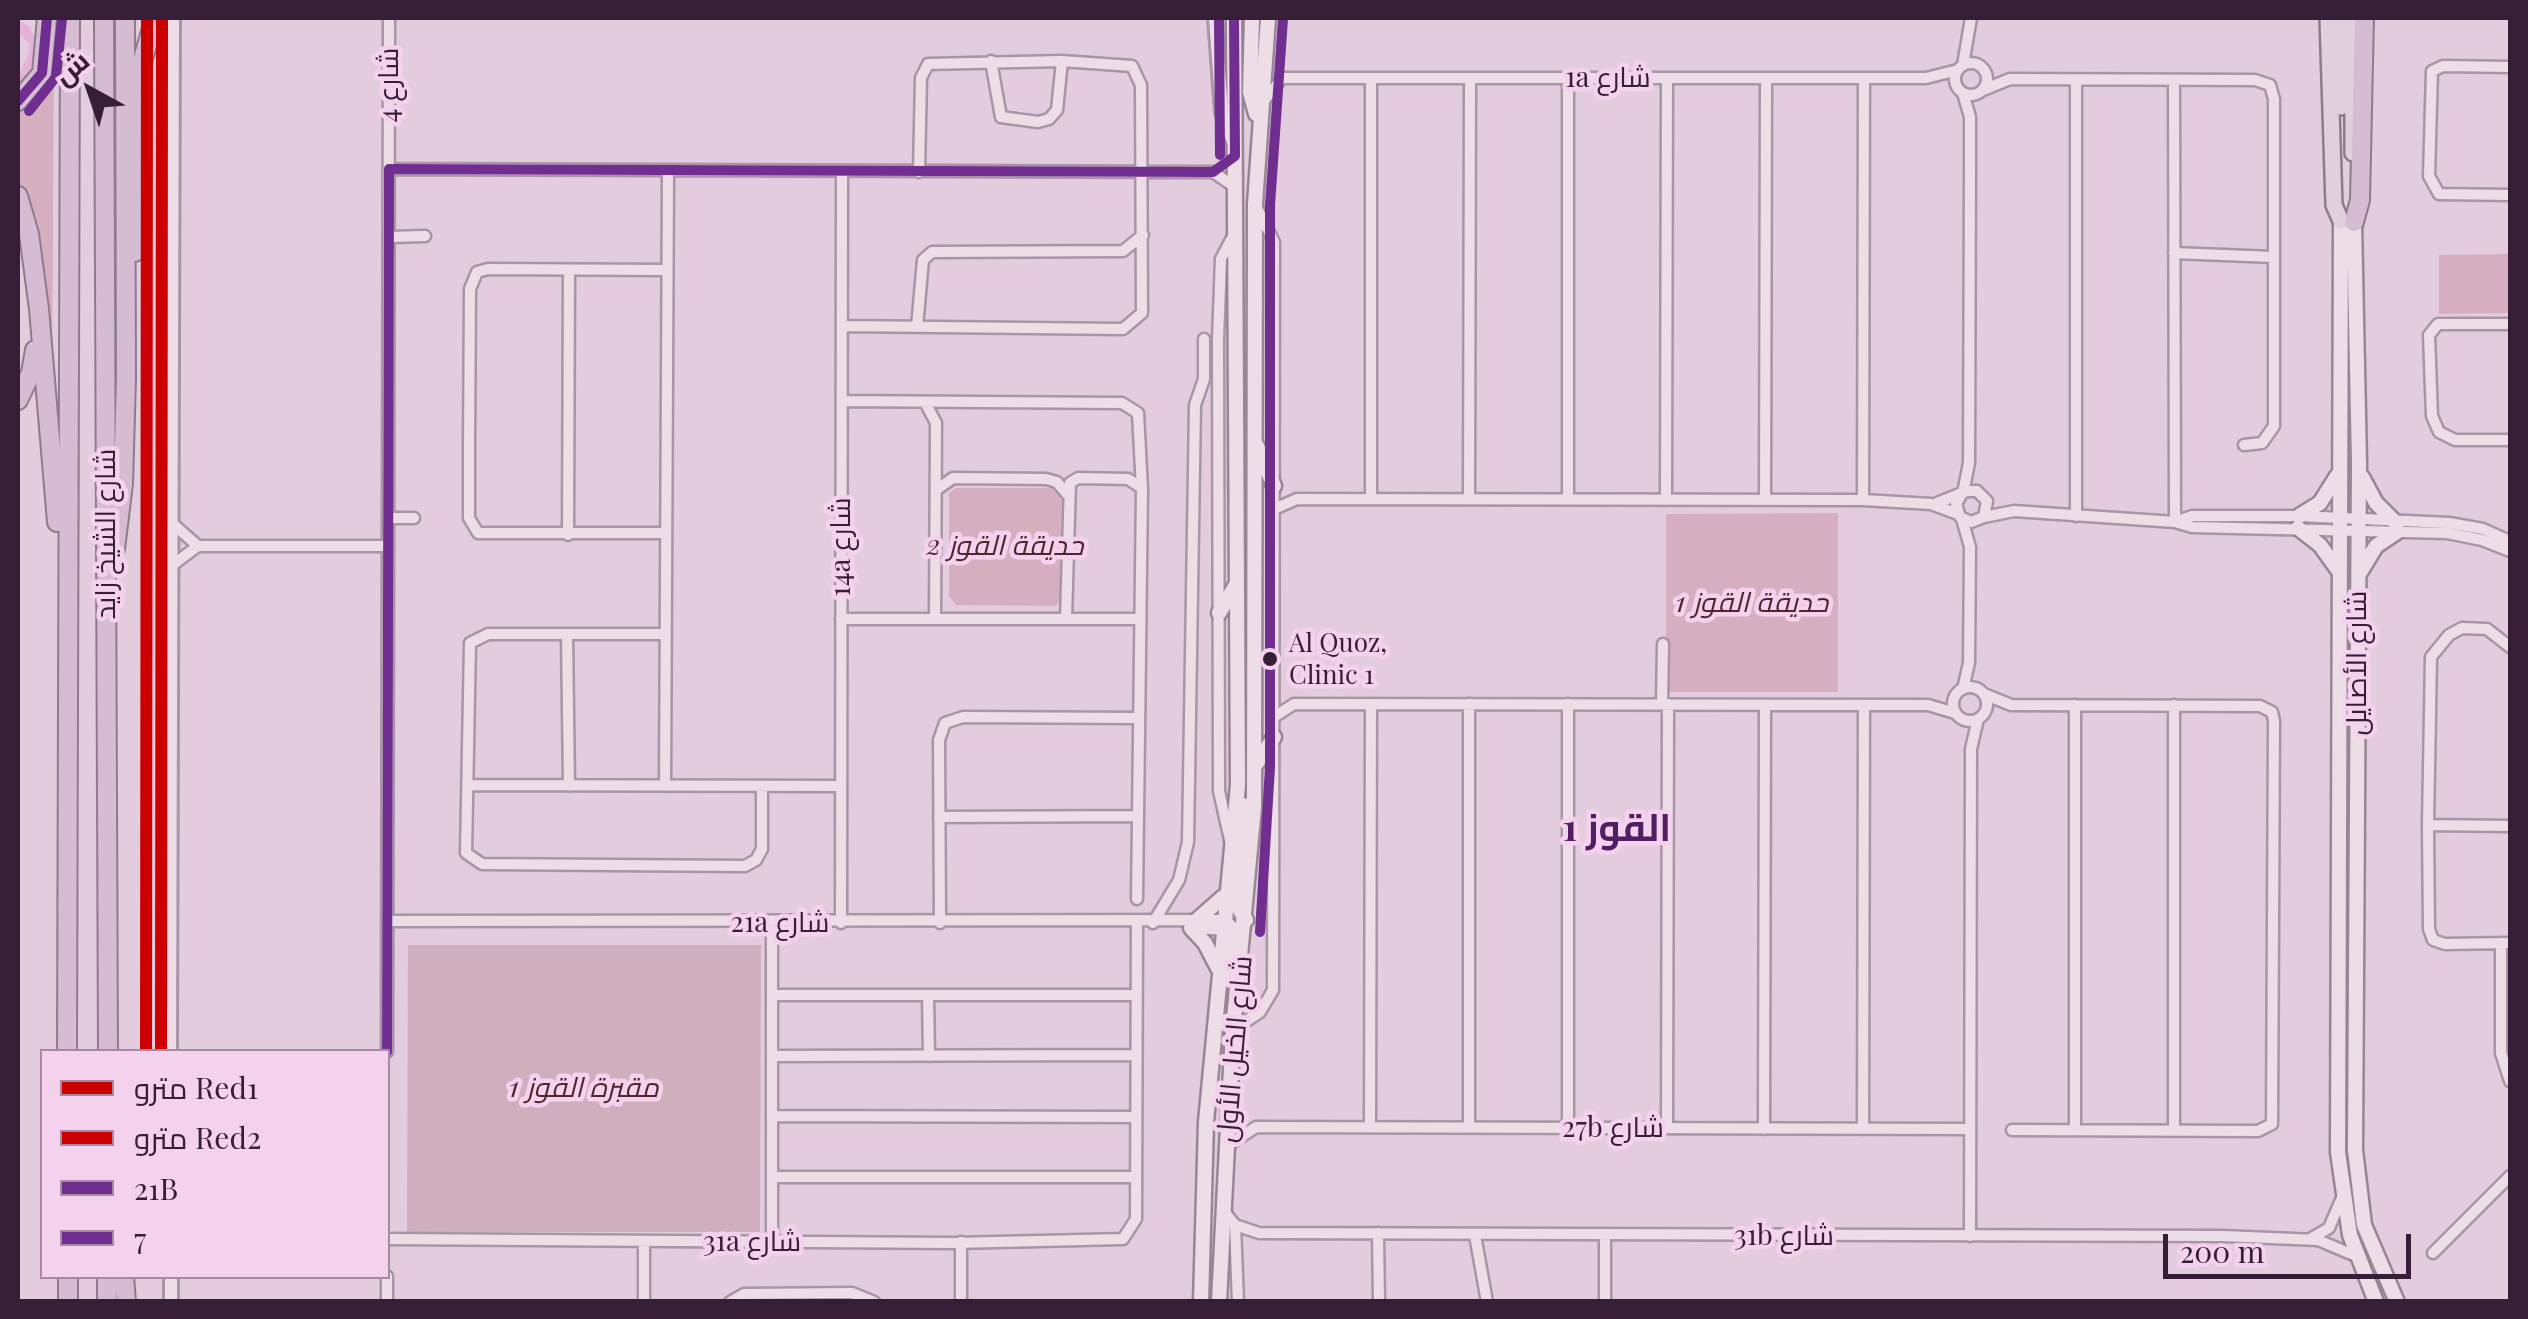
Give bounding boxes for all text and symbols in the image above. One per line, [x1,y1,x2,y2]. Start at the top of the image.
north arrow [40,40,140,140]
text: ش [45,41,96,92]
street label: شارع 4 [372,47,406,123]
street label: 1a شارع [1565,61,1651,95]
street label: شارع الشيخ زايد [89,449,123,619]
street label: 14a شارع [824,497,858,597]
park label: حديقة القوز 2 [927,529,1083,563]
park label: حديقة القوز 1 [1676,586,1828,620]
street label: شارع الأصايل [2340,590,2374,736]
place label: Al Quoz, Clinic 1 [1289,628,1387,690]
marker: Al Quoz, Clinic 1 [1260,649,1280,669]
district label: القوز 1 [1563,806,1671,852]
street label: 21a شارع [731,906,829,940]
street label: شارع الخيل الأول [1210,954,1260,1144]
legend [40,1049,390,1279]
text: مترو Red1 [134,1067,258,1107]
park label: مقبرة القوز 1 [509,1071,659,1105]
street label: 27b شارع [1562,1111,1664,1145]
text: مترو Red2 [134,1117,261,1157]
text: 21B [134,1168,178,1208]
scale bar [2168,1214,2416,1276]
text: 7 [134,1218,146,1258]
street label: 31b شارع [1734,1219,1834,1253]
street label: 31a شارع [703,1225,801,1259]
text: 200 m [2180,1231,2264,1271]

